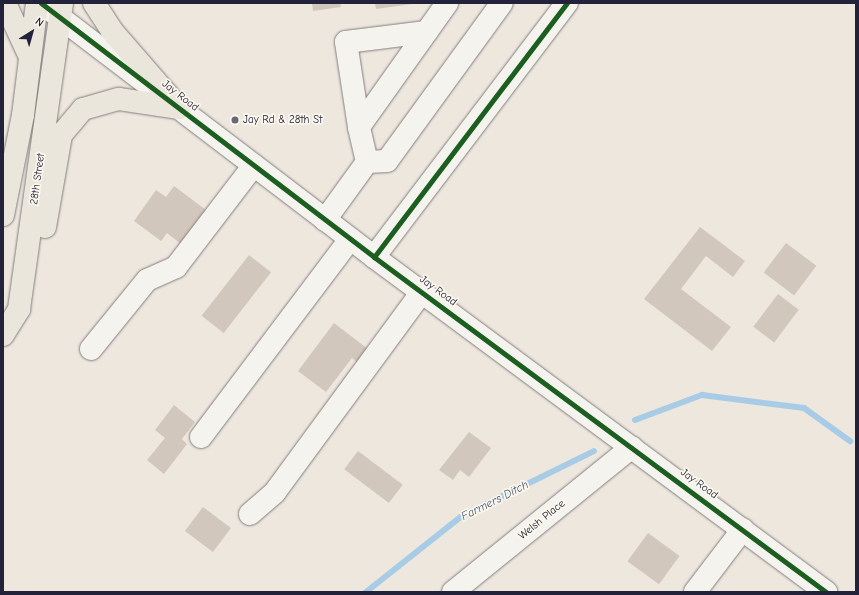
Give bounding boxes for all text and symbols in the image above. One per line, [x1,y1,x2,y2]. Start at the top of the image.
north arrow [12,12,52,52]
text: N [33,15,46,29]
street label: Jay Road [159,78,201,114]
place label: Jay Rd & 28th St [243,113,322,127]
marker: Jay Rd & 28th St [230,115,240,125]
street label: 28th Street [28,152,48,206]
street label: Jay Road [417,273,459,309]
street label: Jay Road [678,466,720,502]
water label: Farmers Ditch [459,478,531,524]
street label: Welsh Place [516,497,568,543]

